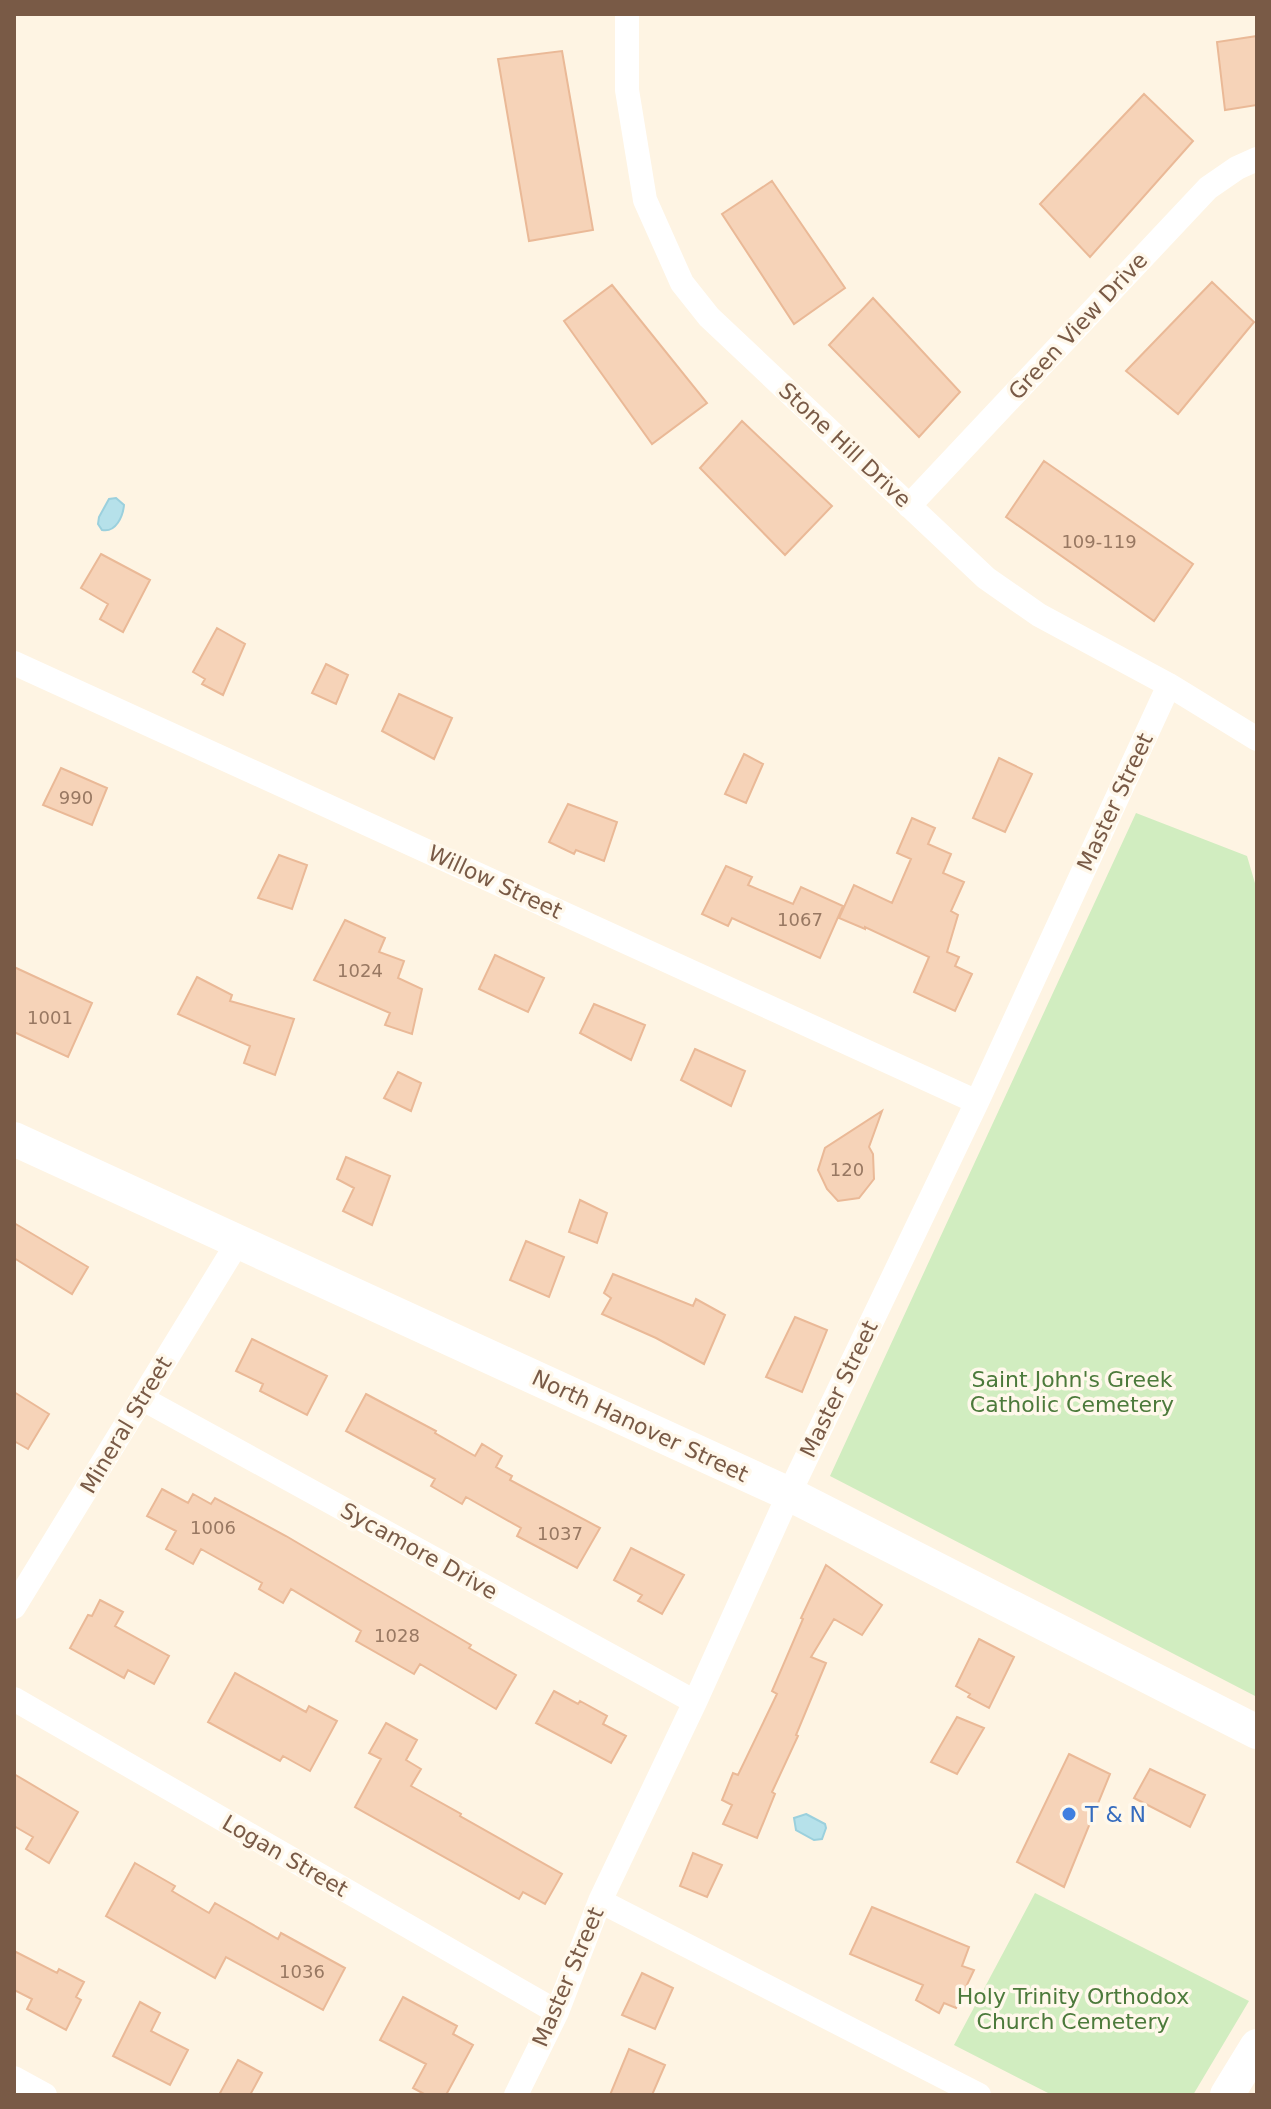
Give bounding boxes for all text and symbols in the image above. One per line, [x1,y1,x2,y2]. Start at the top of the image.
street label: Green View Drive [1004,247,1152,405]
street label: Stone Hill Drive [774,378,916,512]
house number: 109-119 [1061,531,1137,552]
street label: Master Street [1072,729,1158,875]
house number: 990 [59,787,93,808]
street label: Willow Street [424,840,566,924]
house number: 1067 [777,909,823,930]
house number: 1024 [337,960,383,981]
house number: 1001 [27,1007,73,1028]
house number: 120 [830,1159,864,1180]
street label: Master Street [795,1316,883,1461]
street label: Mineral Street [75,1352,177,1498]
street label: North Hanover Street [528,1365,752,1487]
park label: Saint John's Greek Catholic Cemetery [970,1367,1174,1417]
street label: Sycamore Drive [336,1498,502,1604]
house number: 1006 [190,1517,236,1538]
house number: 1037 [537,1523,583,1544]
house number: 1028 [374,1625,420,1646]
place label: T & N [1084,1802,1146,1827]
marker: T & N [1060,1805,1078,1823]
street label: Logan Street [218,1810,352,1902]
street label: Master Street [527,1903,609,2050]
house number: 1036 [279,1961,325,1982]
park label: Holy Trinity Orthodox Church Cemetery [957,1984,1189,2034]

